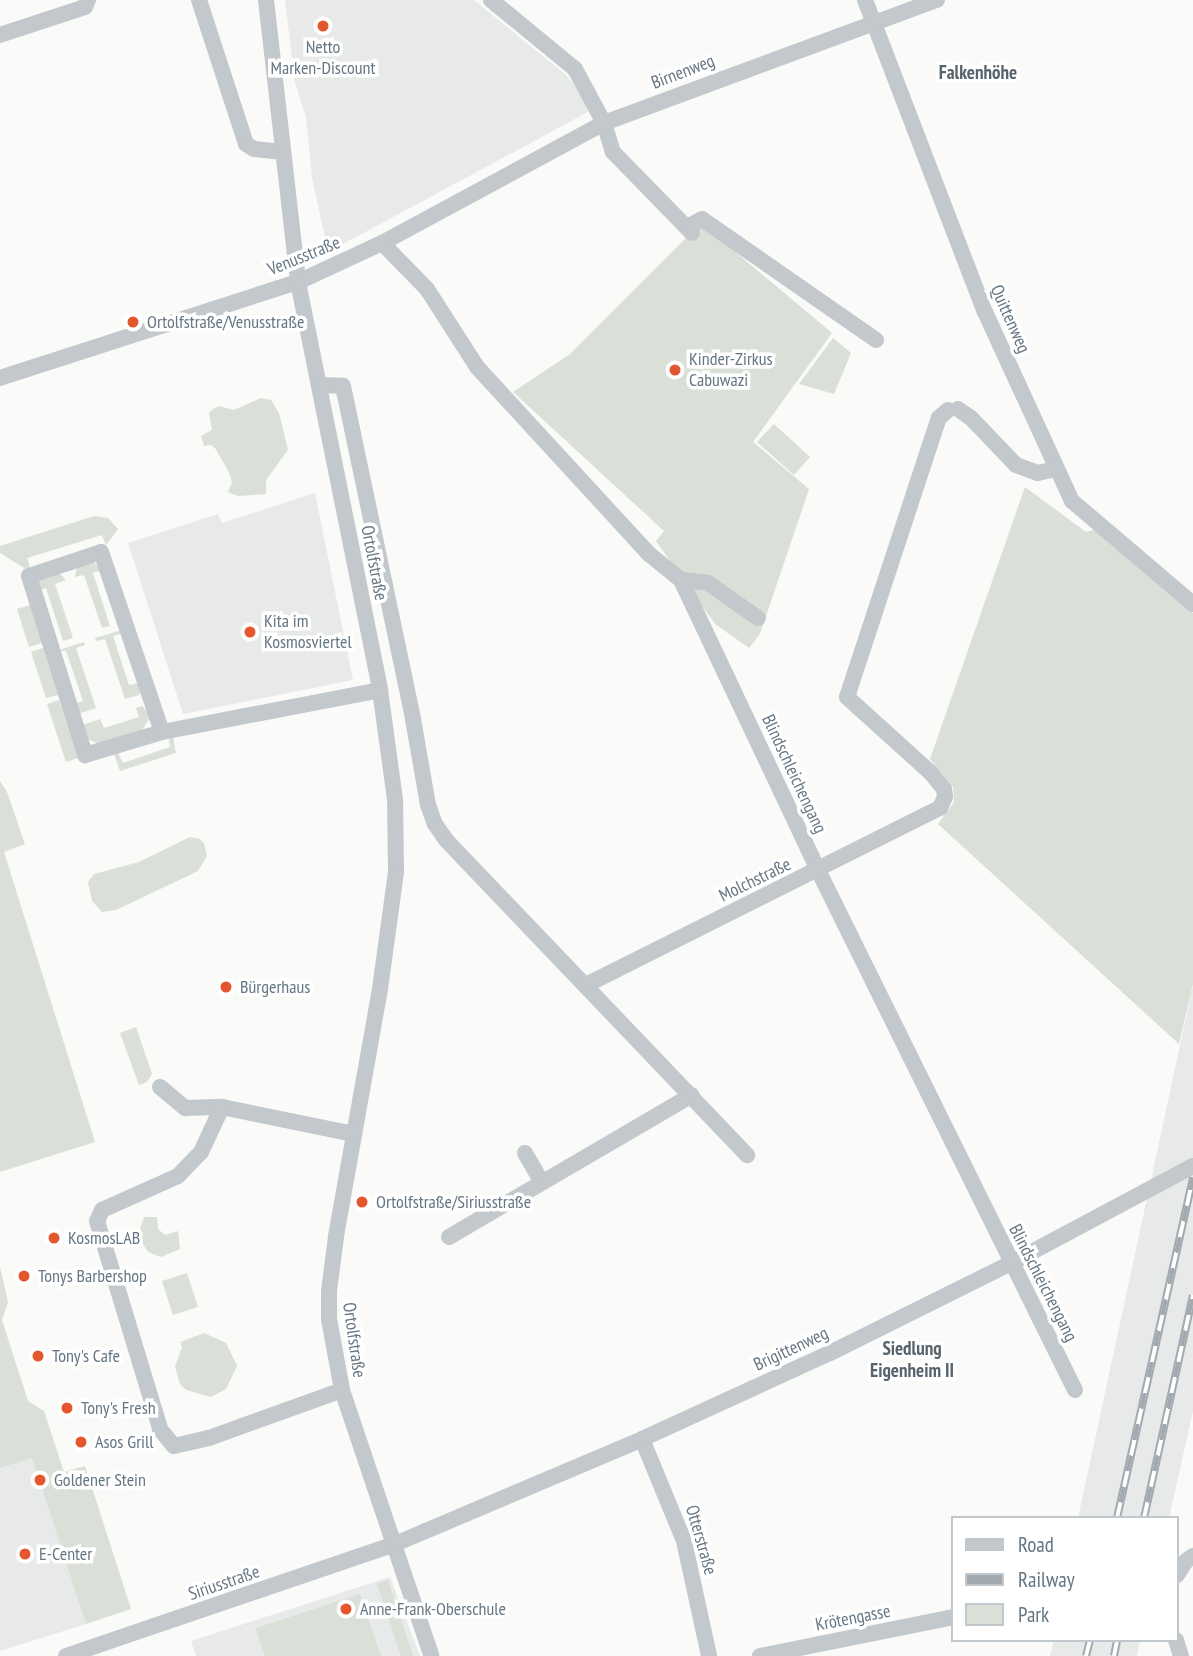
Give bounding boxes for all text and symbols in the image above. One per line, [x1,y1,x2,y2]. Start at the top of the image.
marker: Netto Marken-Discount [315,18,331,34]
place label: Netto Marken-Discount [271,37,375,80]
street label: Birnenweg [648,50,718,94]
district label: Falkenhöhe [939,62,1017,84]
street label: Venusstraße [265,232,343,280]
street label: Quittenweg [985,282,1035,356]
place label: Ortolfstraße/Venusstraße [147,311,304,333]
marker: Ortolfstraße/Venusstraße [125,314,141,330]
place label: Kinder-Zirkus Cabuwazi [689,349,773,392]
marker: Kinder-Zirkus Cabuwazi [667,362,683,378]
street label: Ortolfstraße [356,524,392,602]
place label: Kita im Kosmosviertel [264,611,352,654]
marker: Kita im Kosmosviertel [242,624,258,640]
street label: Blindschleichengang [757,711,831,837]
street label: Molchstraße [716,853,794,907]
place label: Bürgerhaus [240,976,310,998]
marker: Bürgerhaus [218,979,234,995]
place label: Ortolfstraße/Siriusstraße [376,1191,531,1213]
marker: Ortolfstraße/Siriusstraße [354,1194,370,1210]
street label: Blindschleichengang [1004,1221,1082,1345]
place label: KosmosLAB [68,1227,140,1249]
marker: KosmosLAB [46,1230,62,1246]
place label: Tonys Barbershop [38,1265,147,1287]
marker: Tonys Barbershop [16,1268,32,1284]
street label: Ortolfstraße [338,1301,370,1379]
street label: Brigittenweg [750,1322,832,1376]
district label: Siedlung Eigenheim II [870,1338,954,1382]
place label: Tony's Cafe [52,1345,120,1367]
marker: Tony's Cafe [30,1348,46,1364]
place label: Tony's Fresh [81,1397,156,1419]
marker: Tony's Fresh [59,1400,75,1416]
place label: Asos Grill [95,1431,153,1453]
marker: Asos Grill [73,1434,89,1450]
place label: Goldener Stein [54,1469,146,1491]
marker: Goldener Stein [32,1472,48,1488]
street label: Otterstraße [681,1503,721,1577]
legend [951,1516,1179,1642]
text: Road [1018,1531,1054,1558]
place label: E-Center [39,1543,92,1565]
marker: E-Center [17,1546,33,1562]
street label: Siriusstraße [186,1561,262,1605]
text: Railway [1018,1566,1075,1593]
place label: Anne-Frank-Oberschule [360,1598,506,1620]
street label: Krötengasse [814,1600,892,1636]
marker: Anne-Frank-Oberschule [338,1601,354,1617]
text: Park [1018,1601,1049,1628]

